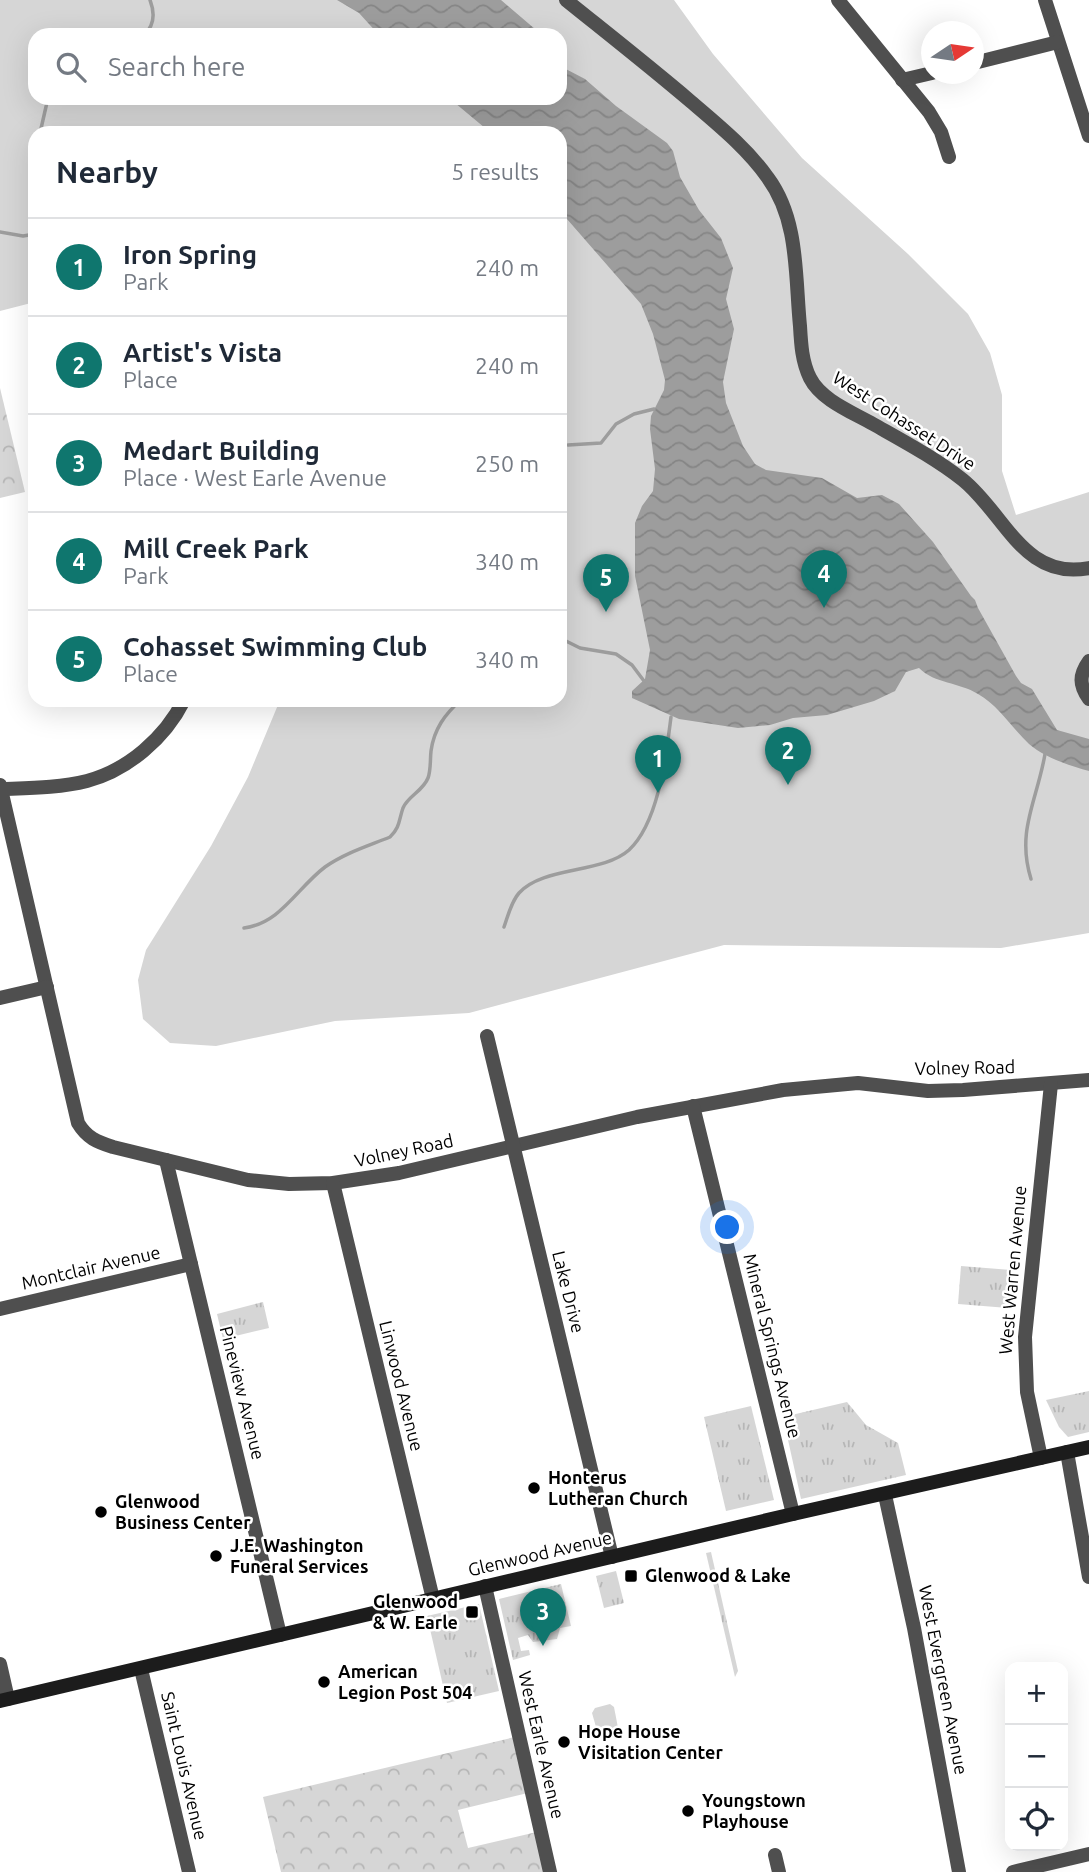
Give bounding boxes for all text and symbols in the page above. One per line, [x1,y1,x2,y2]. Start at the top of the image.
north arrow [921,21,984,84]
search box [28,28,567,105]
icon: search [52,48,90,86]
text: Search here [108,52,245,81]
text: Nearby [56,155,158,189]
text: 5 results [451,159,539,184]
text: Iron Spring [123,240,257,269]
text: 1 [73,255,85,280]
text: 240 m [475,255,539,280]
text: Park [123,269,169,294]
text: Artist's Vista [123,338,282,367]
text: 2 [73,353,85,378]
text: 240 m [475,353,539,378]
text: Place [123,367,178,392]
street label: West Cohasset Drive [830,367,979,474]
text: Medart Building [123,436,320,465]
text: 3 [73,451,85,476]
text: 250 m [475,451,539,476]
text: Place · West Earle Avenue [123,465,387,490]
text: Mill Creek Park [123,534,308,563]
text: 4 [73,549,85,574]
text: 340 m [475,549,539,574]
pin: 4 [801,550,847,608]
pin: 5 [583,554,629,612]
text: Park [123,563,169,588]
text: Cohasset Swimming Club [123,632,427,661]
text: 5 [73,647,85,672]
text: 340 m [475,647,539,672]
text: Place [123,661,178,686]
pin: 2 [765,727,811,785]
pin: 1 [635,735,681,793]
street label: Volney Road [915,1056,1015,1078]
street label: Volney Road [353,1130,455,1170]
street label: West Warren Avenue [995,1185,1029,1355]
your location [710,1210,744,1244]
street label: Montclair Avenue [19,1241,162,1293]
street label: Lake Drive [549,1249,589,1335]
street label: Mineral Springs Avenue [740,1251,806,1440]
street label: Linwood Avenue [376,1318,428,1453]
street label: Pineview Avenue [217,1324,269,1462]
place label: Honterus Lutheran Church [548,1467,688,1508]
marker: Honterus Lutheran Church [526,1480,542,1496]
place label: Glenwood Business Center [115,1491,251,1532]
marker: Glenwood Business Center [93,1504,109,1520]
street label: Glenwood Avenue [466,1527,614,1579]
place label: J.E. Washington Funeral Services [230,1535,368,1576]
marker: J.E. Washington Funeral Services [208,1548,224,1564]
place label: Glenwood & Lake [645,1565,791,1585]
marker: Glenwood & Lake [623,1568,639,1584]
street label: West Evergreen Avenue [916,1583,972,1776]
pin: 3 [520,1588,566,1646]
place label: Glenwood & W. Earle [373,1591,458,1632]
marker: Glenwood & W. Earle [464,1604,480,1620]
place label: American Legion Post 504 [338,1661,472,1702]
map controls [1005,1662,1068,1851]
button: + [1005,1662,1068,1725]
street label: West Earle Avenue [515,1669,569,1821]
marker: American Legion Post 504 [316,1674,332,1690]
street label: Saint Louis Avenue [158,1690,212,1842]
place label: Hope House Visitation Center [578,1721,723,1762]
button: − [1005,1725,1068,1788]
marker: Hope House Visitation Center [556,1734,572,1750]
button: locate [1005,1788,1068,1851]
place label: Youngstown Playhouse [702,1790,806,1831]
marker: Youngstown Playhouse [680,1803,696,1819]

